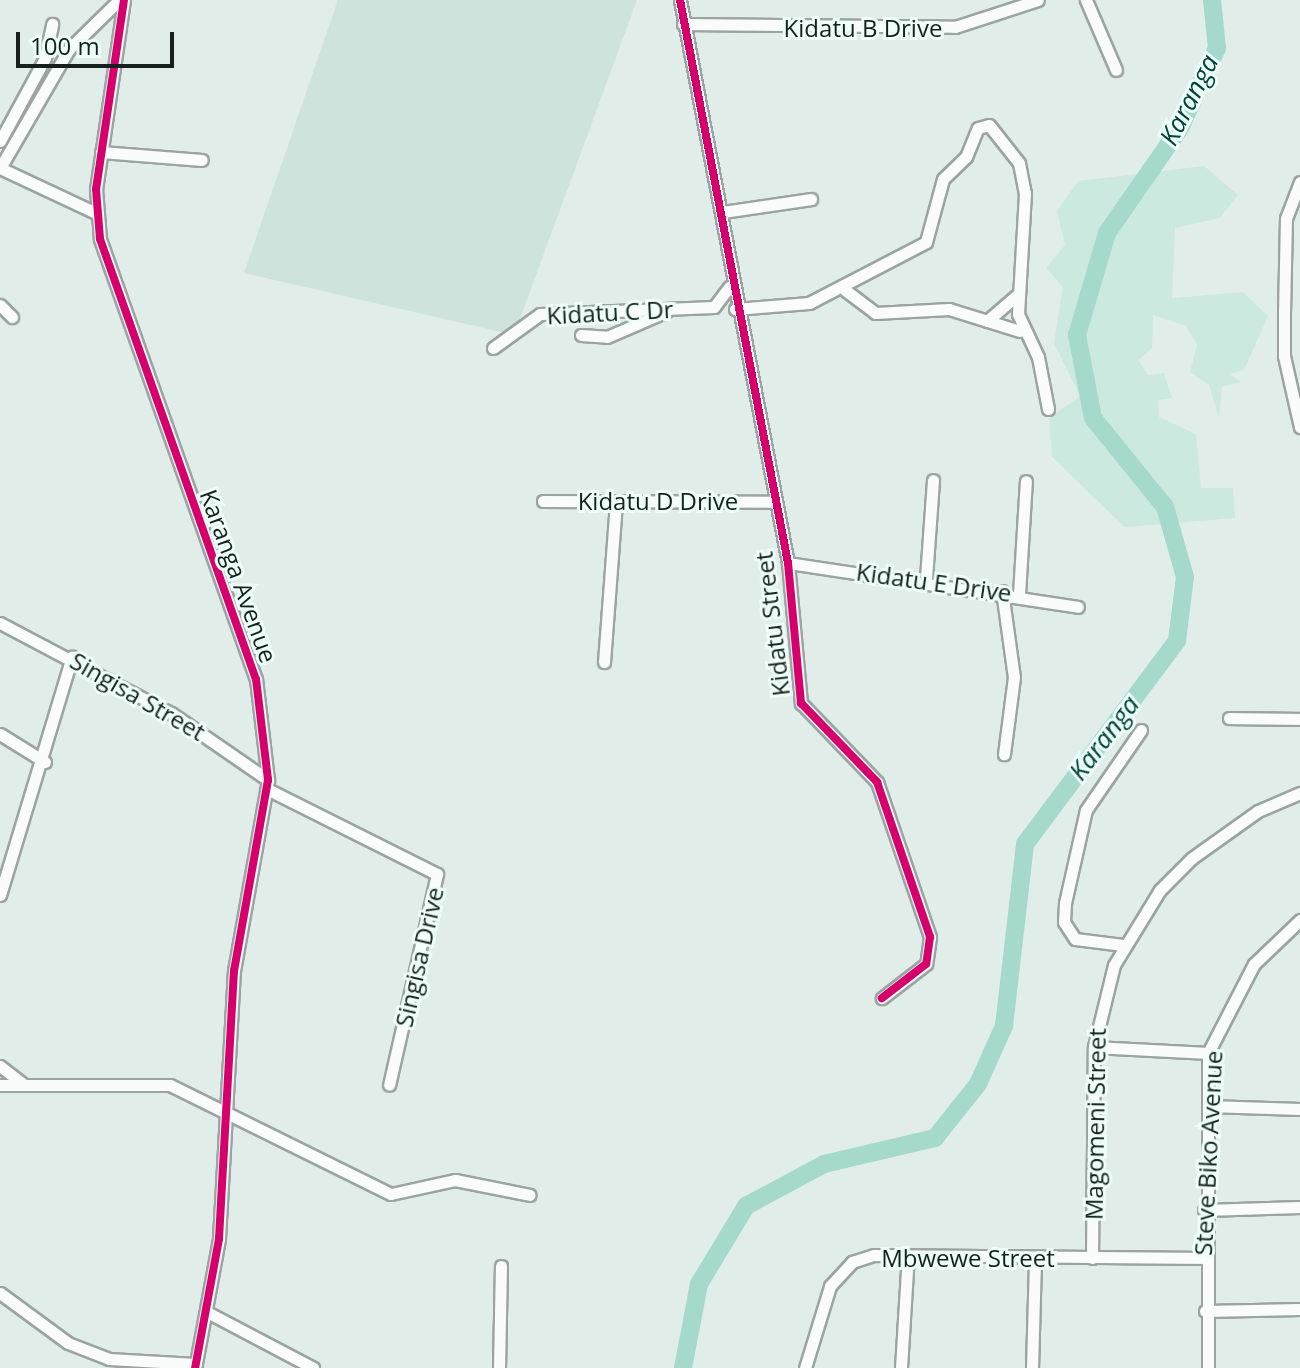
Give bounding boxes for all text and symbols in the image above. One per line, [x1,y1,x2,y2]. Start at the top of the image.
street label: Kidatu B Drive [784,14,942,42]
scale bar [20,16,178,66]
text: 100 m [30,29,100,62]
water label: Karanga [1153,50,1225,150]
street label: Kidatu C Dr [546,294,674,330]
street label: Karanga Avenue [194,486,284,666]
street label: Kidatu D Drive [578,487,738,515]
street label: Kidatu Street [749,550,795,698]
street label: Kidatu E Drive [854,557,1014,607]
street label: Singisa Street [65,646,211,746]
water label: Karanga [1062,690,1146,786]
street label: Singisa Drive [389,884,449,1030]
street label: Magomeni Street [1079,1028,1111,1220]
street label: Steve Biko Avenue [1188,1050,1228,1256]
street label: Mbwewe Street [881,1244,1055,1272]

